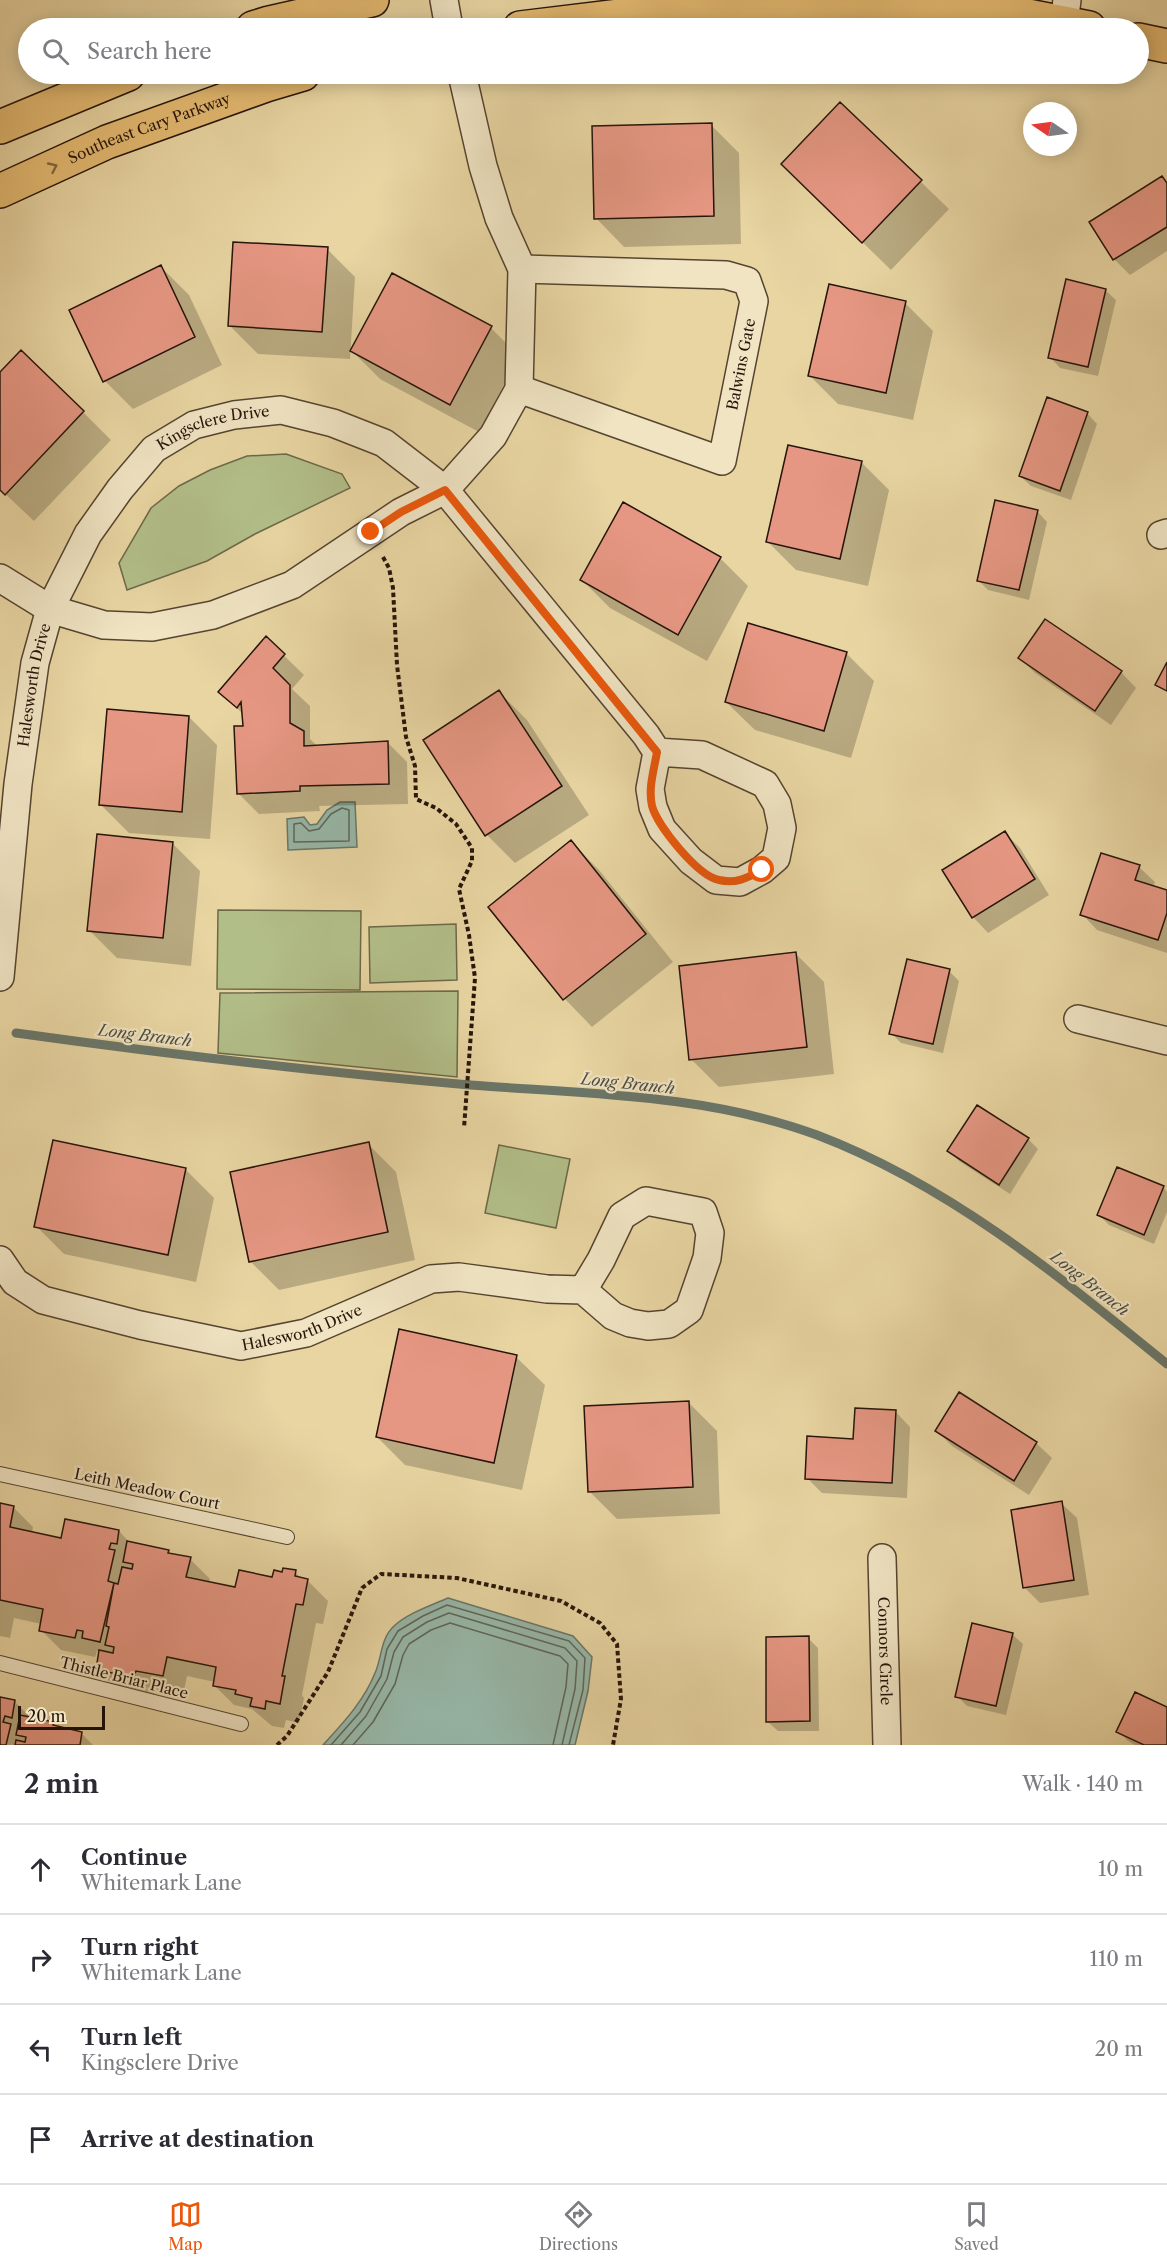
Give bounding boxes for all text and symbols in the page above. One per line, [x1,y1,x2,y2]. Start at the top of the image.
search box [18,18,1149,84]
icon: search [39,35,72,68]
text: Search here [87,38,212,65]
street label: Southeast Cary Parkway [65,88,233,168]
north arrow [1023,102,1077,156]
one-way arrow [47,162,58,174]
street label: Balwins Gate [722,317,759,412]
street label: Kingsclere Drive [153,401,270,454]
route end [357,518,383,544]
street label: Halesworth Drive [13,621,55,748]
route start [748,856,774,882]
water label: Long Branch [95,1019,193,1051]
water label: Long Branch [578,1068,676,1098]
water label: Long Branch [1045,1245,1133,1320]
street label: Halesworth Drive [240,1300,365,1355]
street label: Leith Meadow Court [73,1464,222,1513]
street label: Connors Circle [874,1596,896,1706]
street label: Thistle Briar Place [58,1652,190,1703]
scale bar [18,1703,105,1730]
text: 20 m [27,1706,66,1726]
text: 2 min [24,1768,99,1800]
text: Walk · 140 m [1022,1772,1143,1796]
text: Continue [81,1844,187,1871]
icon: ahead [24,1853,57,1886]
text: 10 m [1098,1857,1143,1881]
text: Whitemark Lane [81,1871,242,1895]
text: Turn right [81,1934,199,1961]
icon: right [24,1943,57,1976]
text: 110 m [1090,1947,1143,1971]
text: Whitemark Lane [81,1961,242,1985]
text: Turn left [81,2024,182,2051]
icon: left [24,2033,57,2066]
text: 20 m [1095,2037,1143,2061]
text: Kingsclere Drive [81,2051,239,2075]
icon: arrive [24,2123,57,2156]
text: Arrive at destination [81,2126,314,2153]
tab: Map [168,2198,203,2254]
tab: Directions [539,2198,618,2254]
tab: Saved [954,2198,999,2254]

